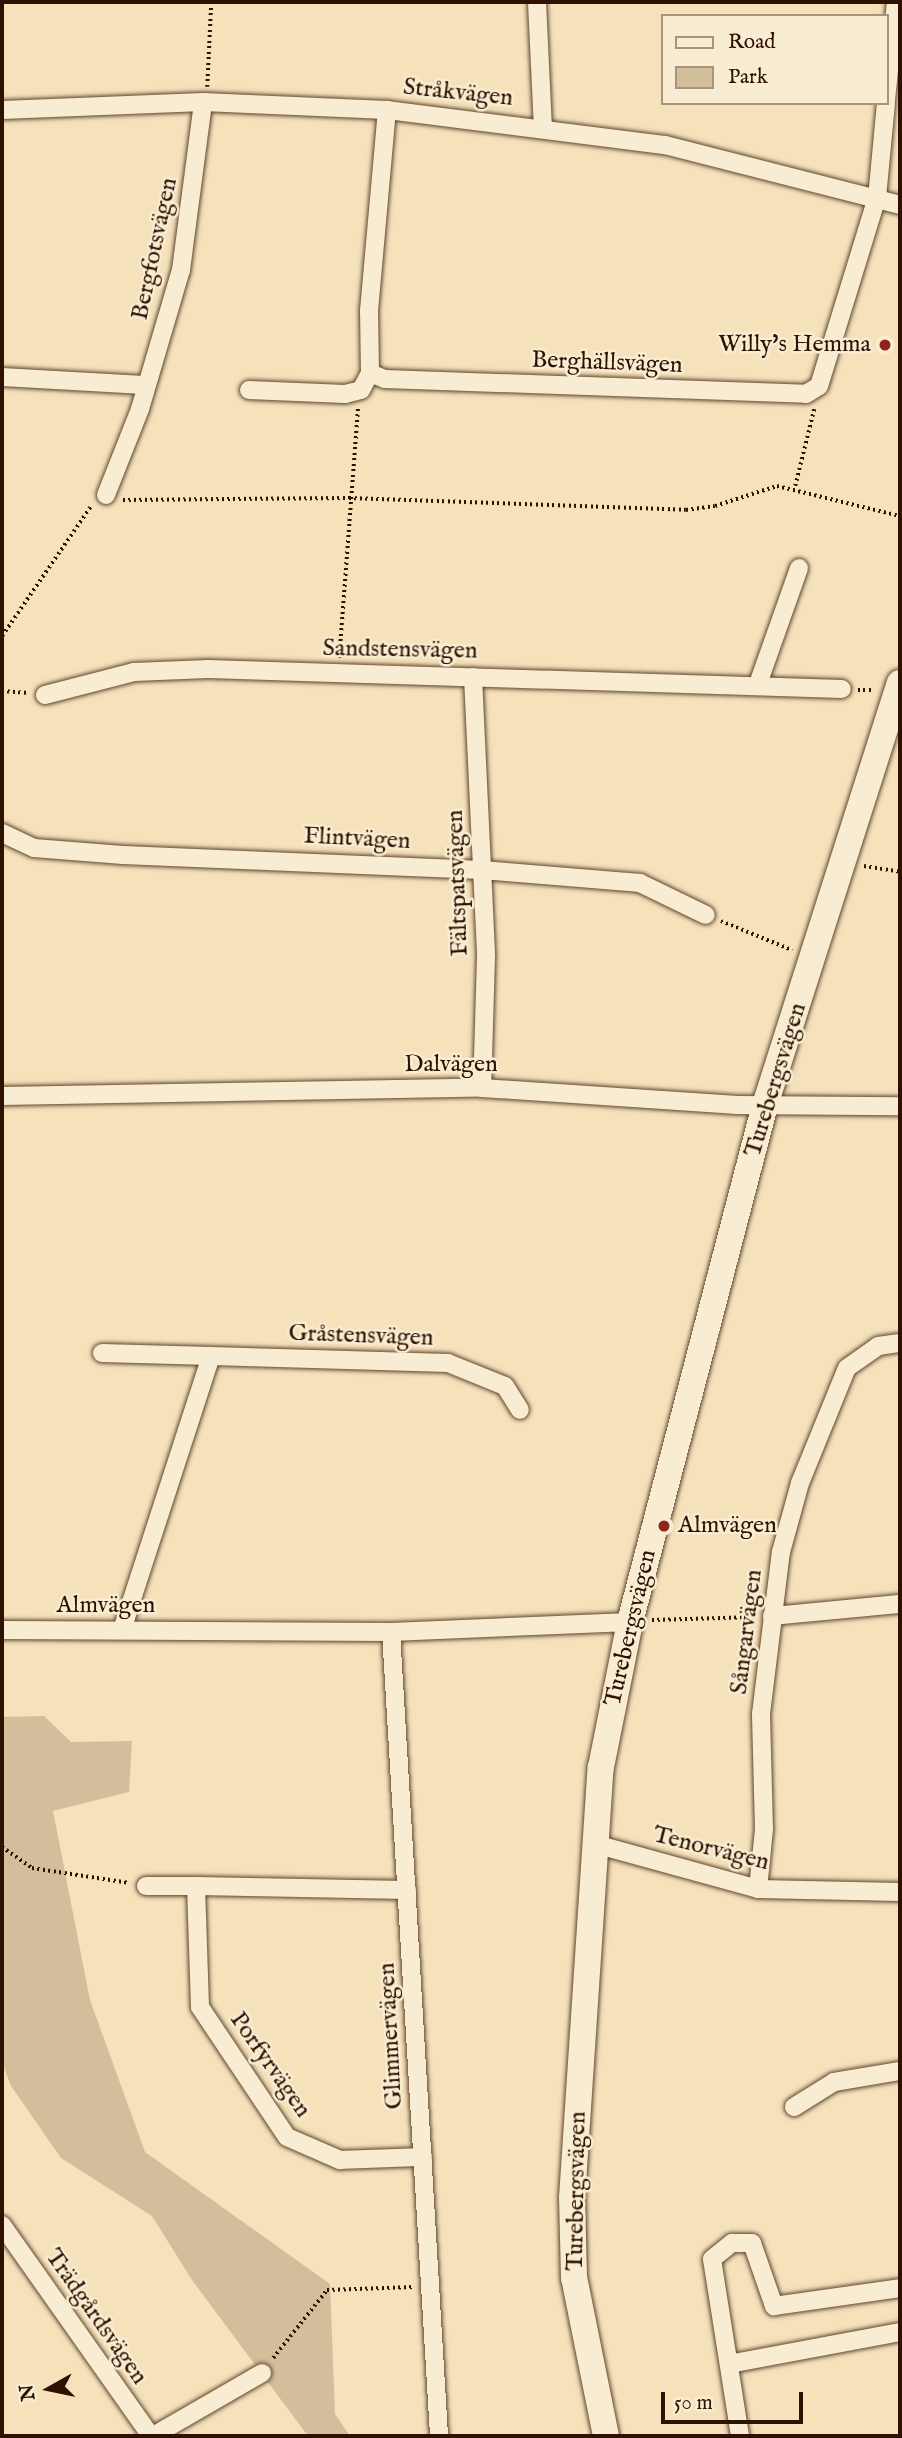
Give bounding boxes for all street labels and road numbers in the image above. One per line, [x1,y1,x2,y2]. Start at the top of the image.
street label: Stråkvägen [402,73,514,113]
street label: Bergfotsvägen [126,175,184,323]
street label: Berghällsvägen [531,346,683,380]
street label: Sandstensvägen [322,634,478,666]
street label: Fältspatsvägen [441,809,475,957]
street label: Flintvägen [303,822,411,856]
street label: Turebergsvägen [739,999,813,1161]
street label: Dalvägen [404,1051,498,1079]
street label: Gråstensvägen [288,1319,434,1353]
street label: Turebergsvägen [599,1547,663,1709]
street label: Sångarvägen [725,1568,769,1696]
street label: Almvägen [57,1592,155,1620]
street label: Tenorvägen [650,1821,772,1877]
street label: Glimmervägen [373,1962,409,2110]
street label: Porfyrvägen [223,2007,317,2123]
street label: Turebergsvägen [561,2111,593,2271]
street label: Trädgårdsvägen [39,2244,153,2390]

